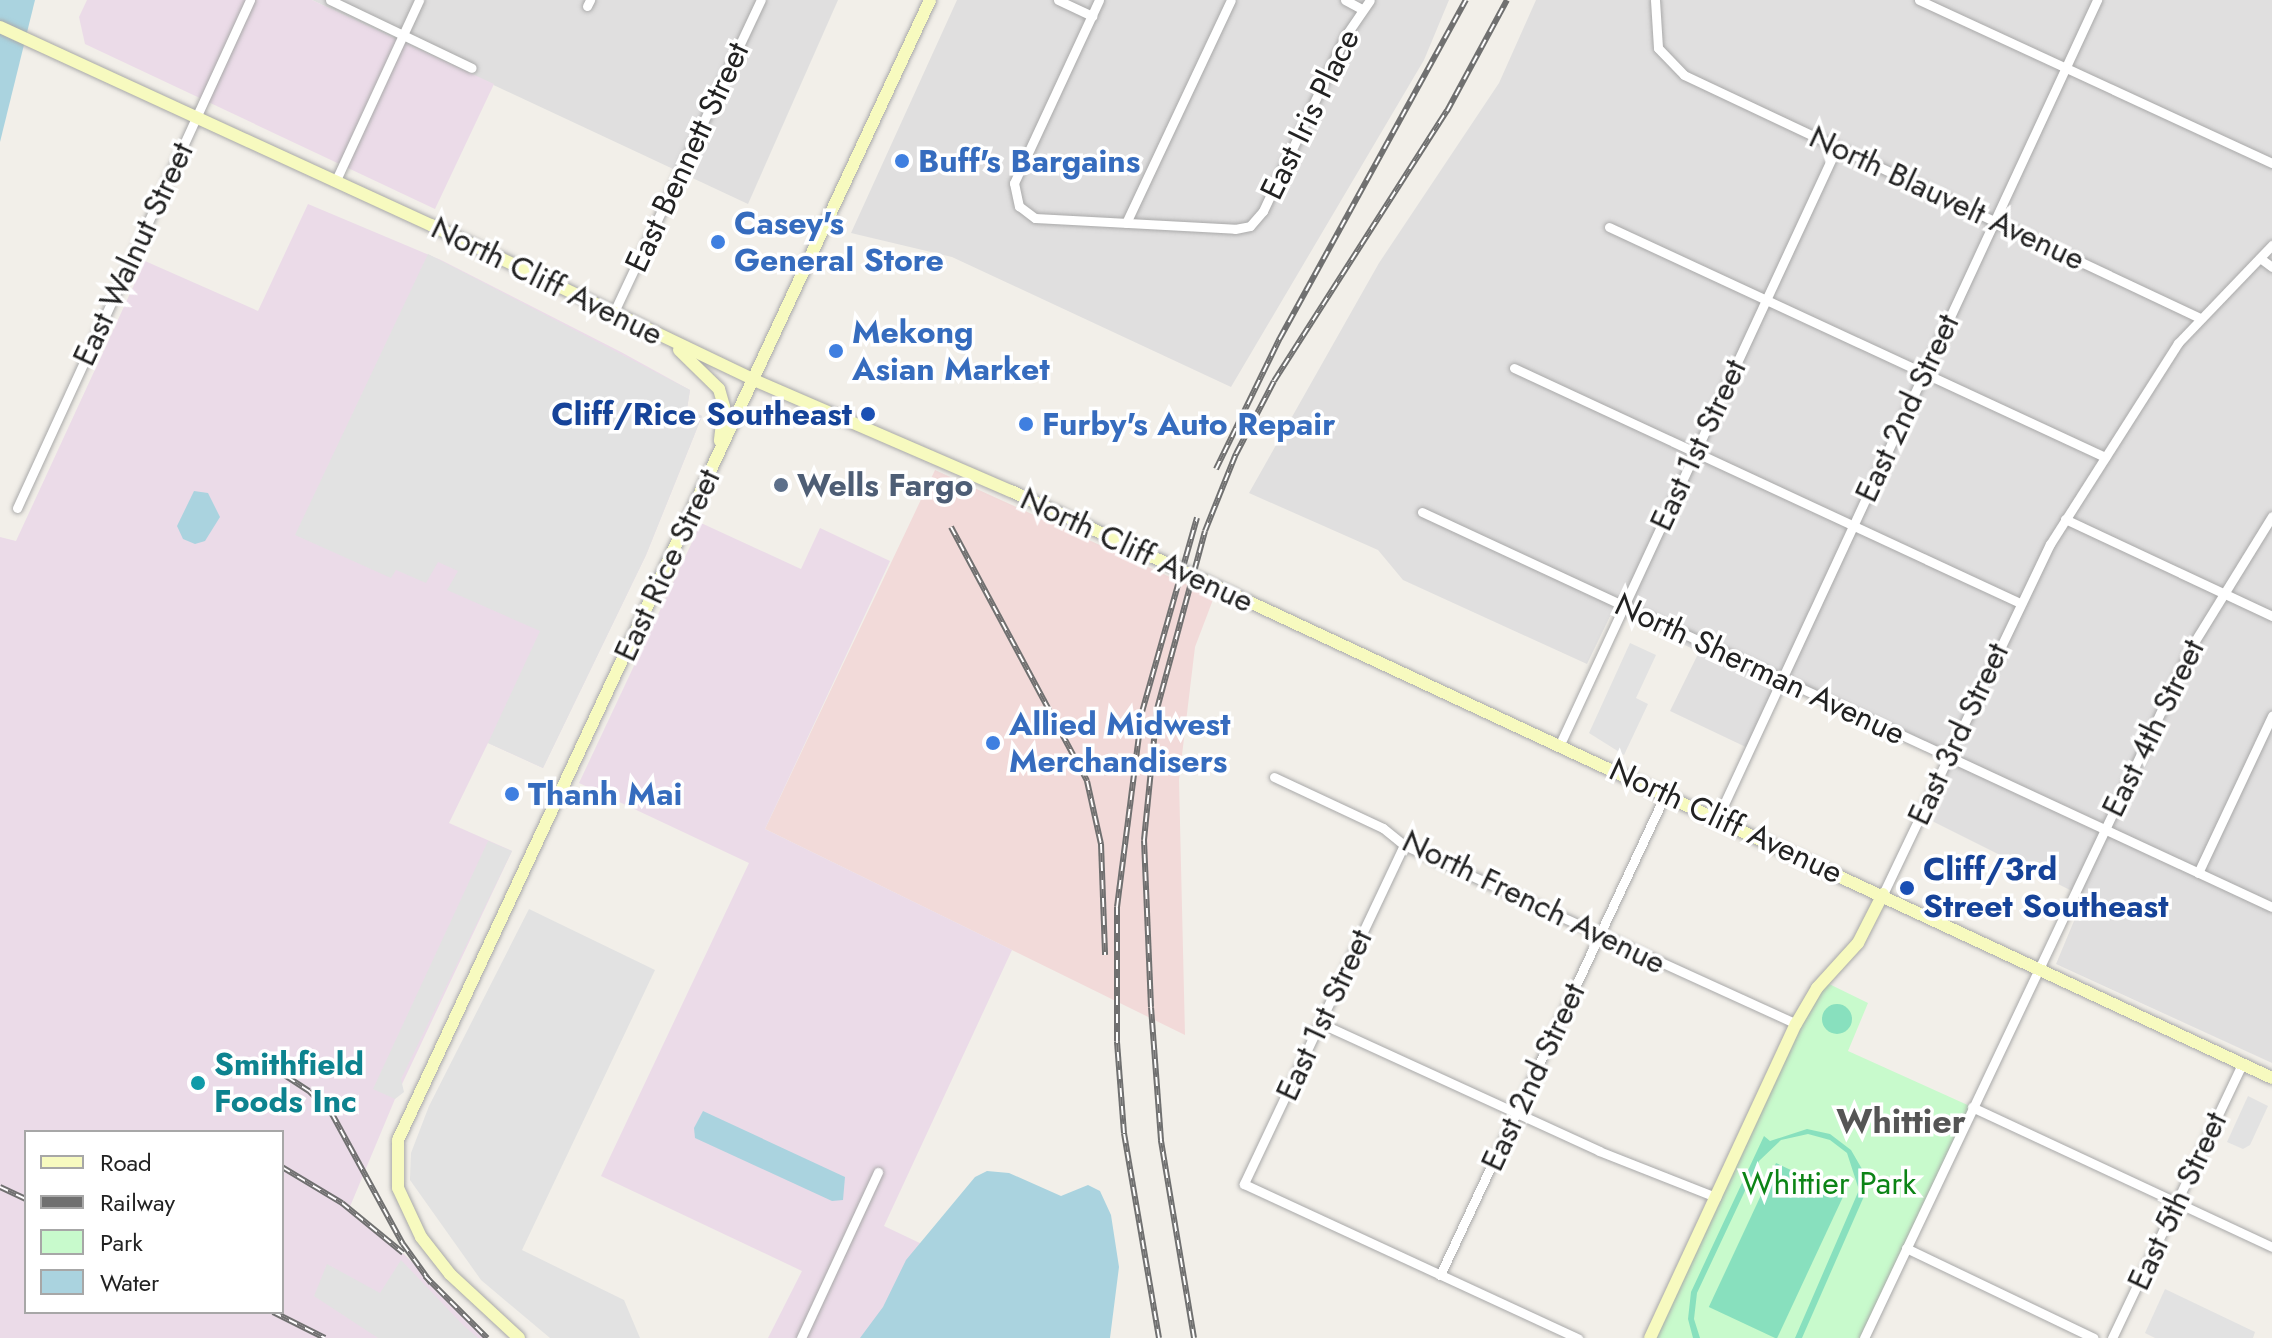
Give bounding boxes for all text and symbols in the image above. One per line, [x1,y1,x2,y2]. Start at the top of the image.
street label: East Iris Place [1252,23,1368,205]
street label: East Bennett Street [617,36,757,278]
street label: North Blauvelt Avenue [1803,117,2091,279]
street label: East Walnut Street [65,136,201,372]
place label: Buff's Bargains [918,142,1140,180]
marker: Buff's Bargains [893,152,911,170]
place label: Casey's General Store [734,205,944,280]
street label: North Cliff Avenue [425,208,669,354]
marker: Casey's General Store [709,233,727,251]
street label: East 2nd Street [1847,308,1967,508]
place label: Mekong Asian Market [852,314,1050,389]
marker: Mekong Asian Market [827,342,845,360]
street label: East 1st Street [1642,353,1754,537]
place label: Cliff/Rice Southeast [551,395,852,433]
marker: Cliff/Rice Southeast [859,405,877,423]
place label: Furby's Auto Repair [1042,405,1335,443]
marker: Furby's Auto Repair [1017,415,1035,433]
street label: East Rice Street [606,463,728,667]
place label: Wells Fargo [797,466,973,504]
marker: Wells Fargo [772,476,790,494]
street label: North Cliff Avenue [1014,479,1260,621]
street label: North Sherman Avenue [1609,585,1911,753]
street label: East 4th Street [2094,633,2212,823]
street label: East 3rd Street [1899,637,2017,831]
place label: Allied Midwest Merchandisers [1009,706,1230,781]
marker: Allied Midwest Merchandisers [984,734,1002,752]
street label: North Cliff Avenue [1603,750,1849,892]
place label: Thanh Mai [528,775,682,813]
marker: Thanh Mai [503,785,521,803]
street label: North French Avenue [1396,822,1672,982]
place label: Cliff/3rd Street Southeast [1923,851,2168,926]
marker: Cliff/3rd Street Southeast [1898,879,1916,897]
street label: East 1st Street [1268,923,1380,1107]
street label: East 2nd Street [1473,977,1593,1177]
place label: Smithfield Foods Inc [214,1046,364,1121]
marker: Smithfield Foods Inc [189,1074,207,1092]
district label: Whittier [1836,1102,1966,1142]
street label: East 5th Street [2119,1106,2235,1296]
legend [24,1130,284,1314]
text: Road [100,1145,152,1180]
park label: Whittier Park [1742,1164,1916,1202]
text: Railway [100,1185,175,1220]
text: Park [100,1225,143,1260]
text: Water [100,1265,159,1300]

